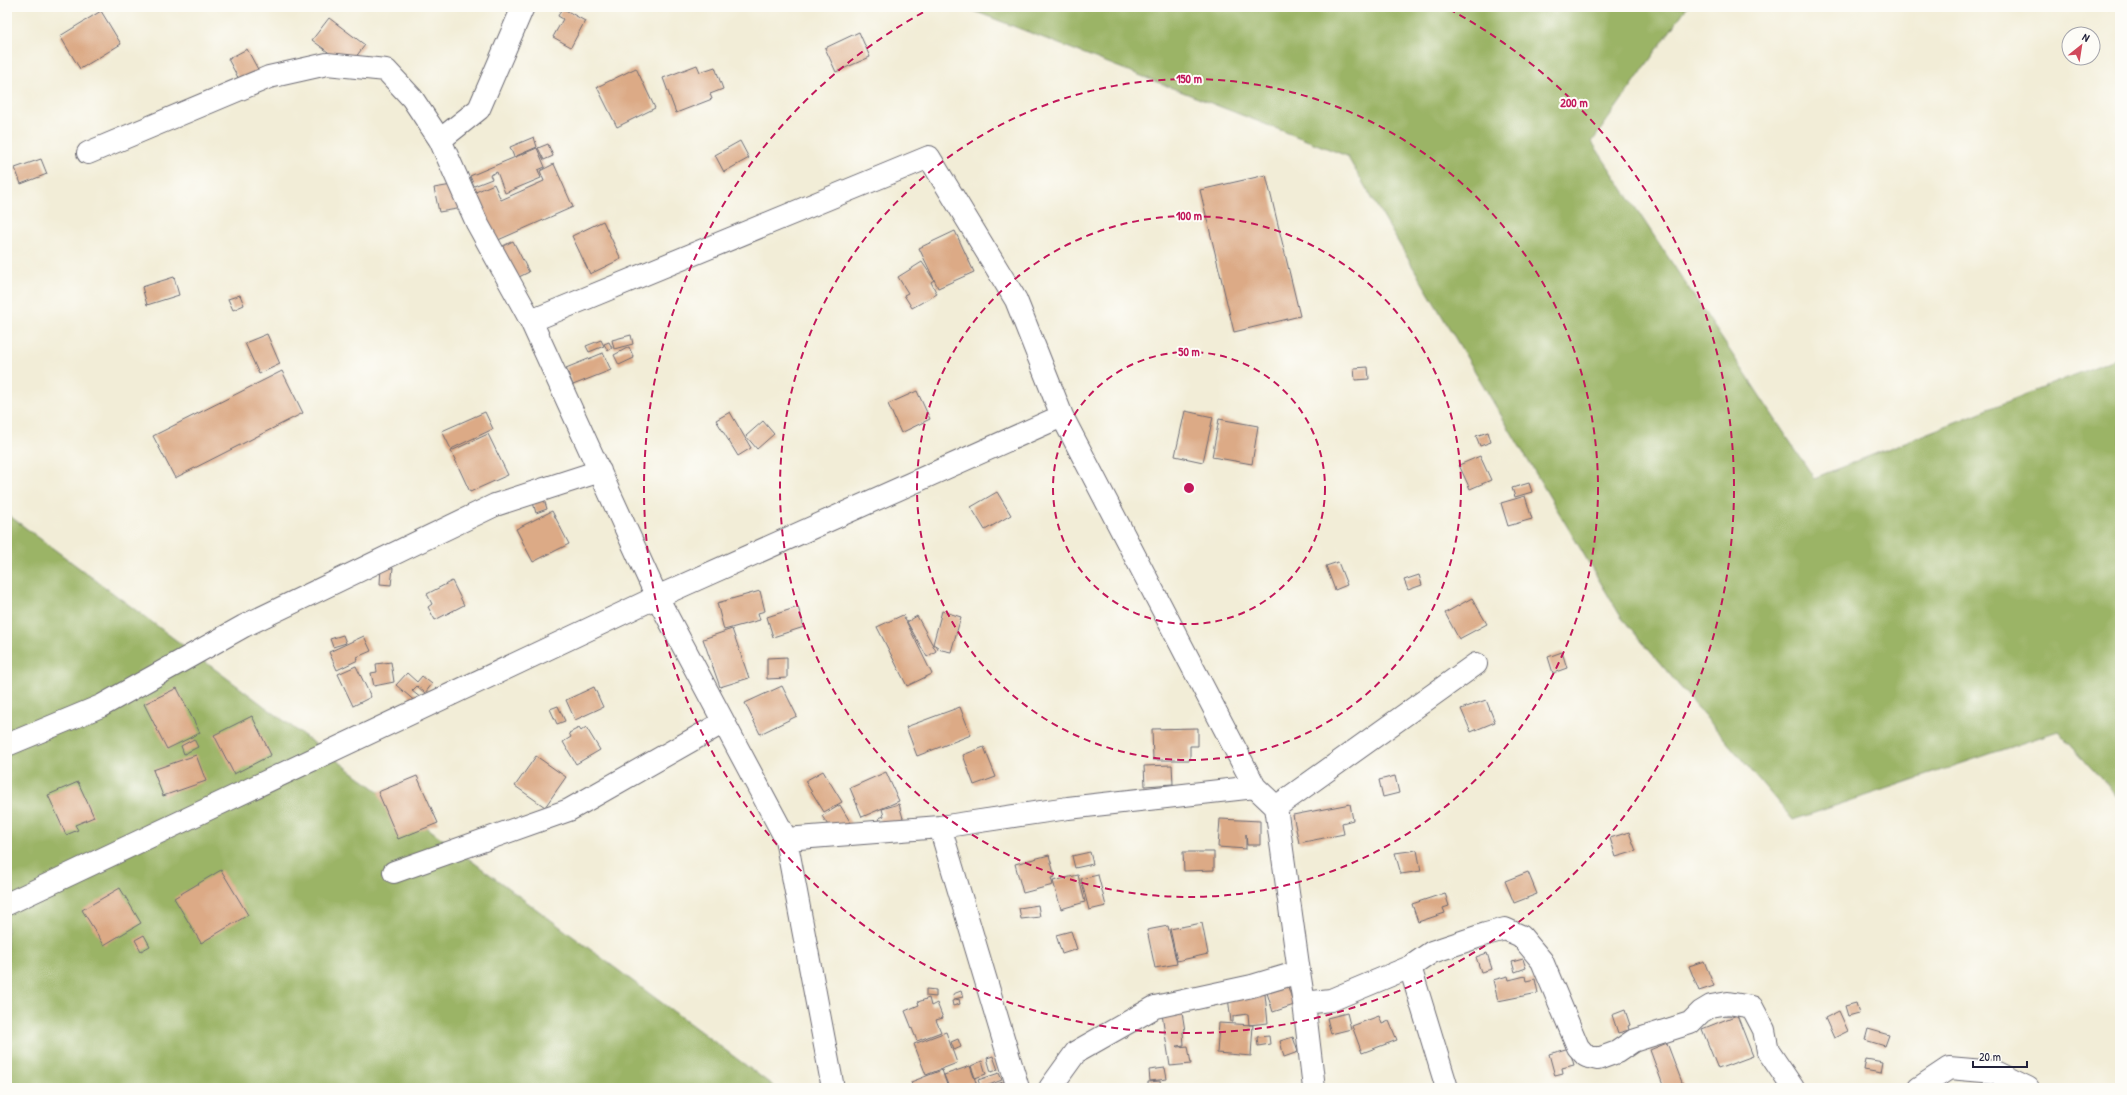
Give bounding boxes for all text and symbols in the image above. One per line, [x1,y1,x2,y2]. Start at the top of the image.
north arrow [2061,26,2101,66]
text: N [2080,30,2092,45]
text: 150 m [1176,70,1202,87]
text: 200 m [1560,94,1588,111]
text: 100 m [1176,207,1202,224]
text: 50 m [1178,343,1200,360]
centre of rings [1182,481,1196,495]
scale bar [1973,1043,2027,1069]
text: 20 m [1979,1048,2001,1065]

